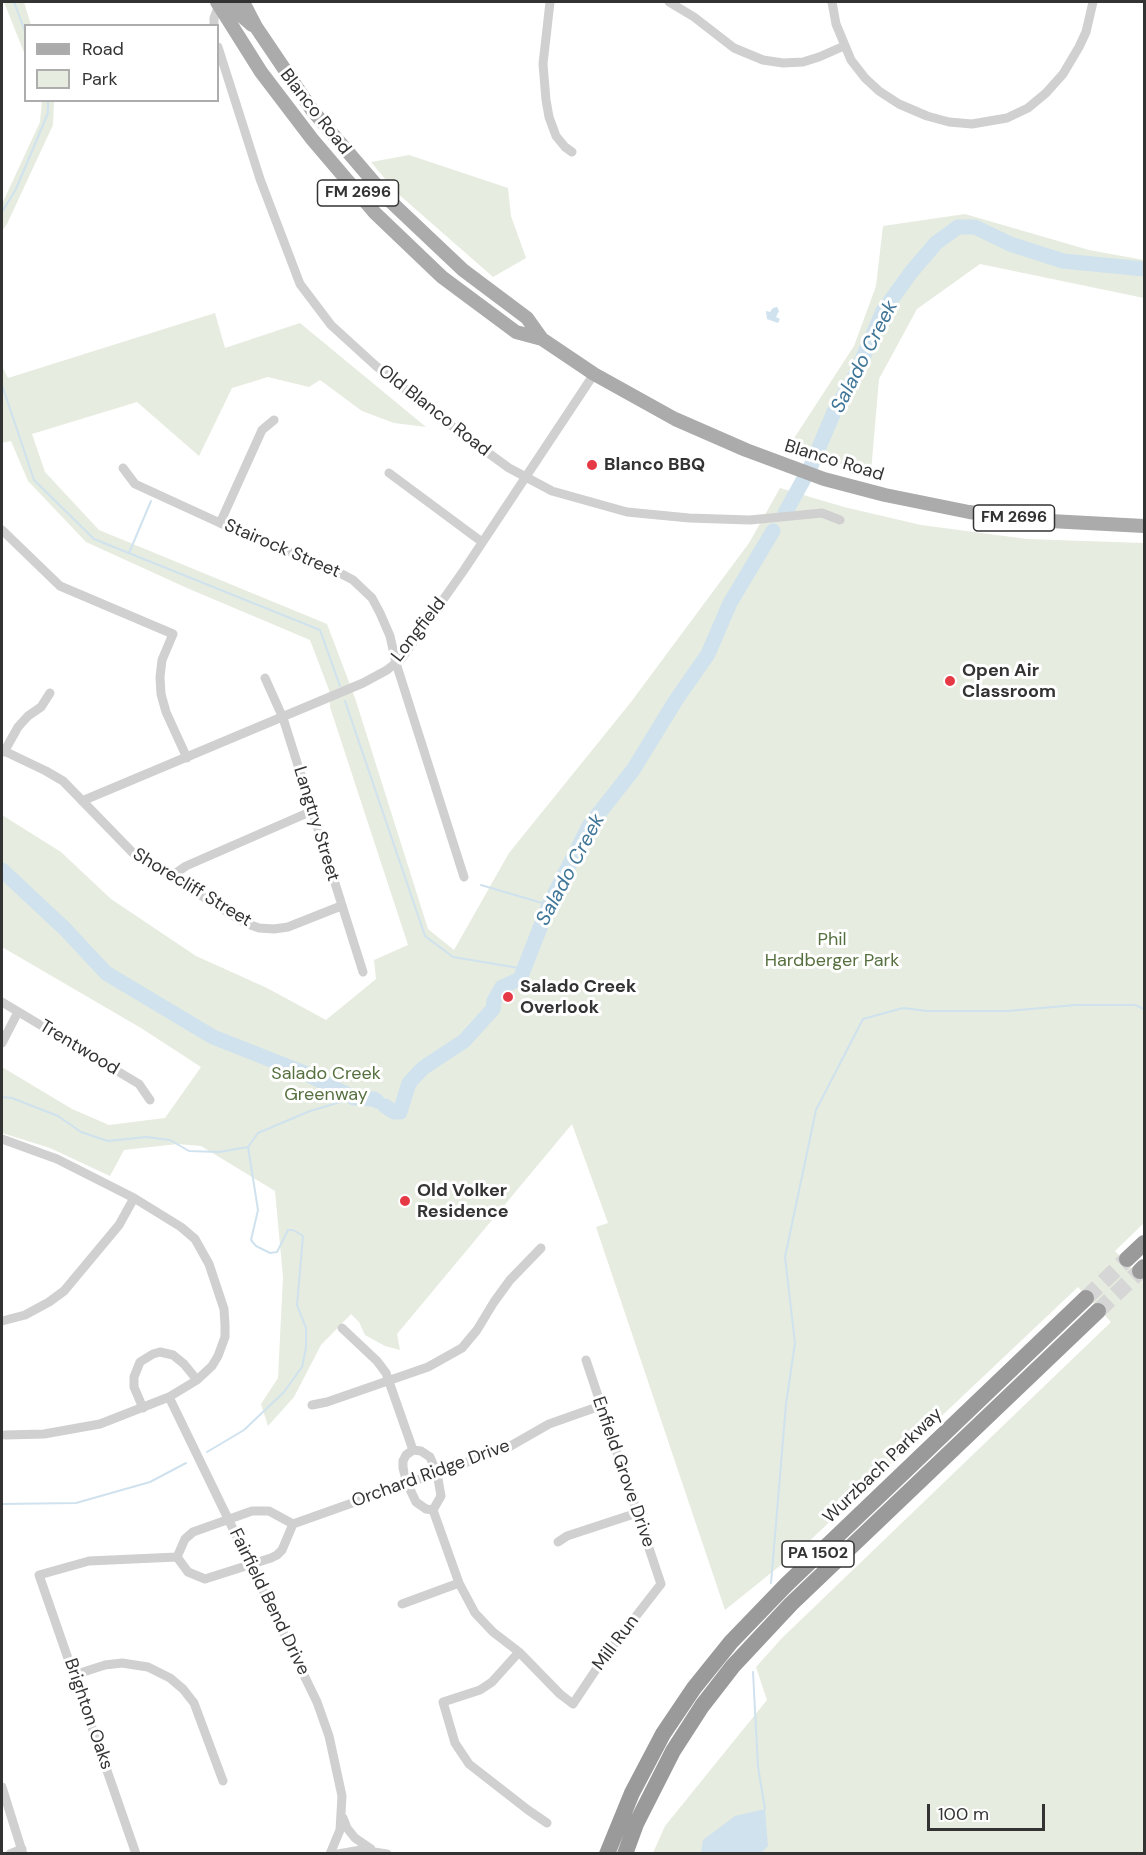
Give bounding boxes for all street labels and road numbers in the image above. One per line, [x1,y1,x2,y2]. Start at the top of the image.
street label: Blanco Road [275,65,355,159]
road number: FM 2696 [318,180,398,206]
street label: Old Blanco Road [374,360,494,462]
street label: Blanco Road [782,436,886,486]
road number: FM 2696 [974,505,1054,531]
street label: Stairock Street [221,515,343,583]
street label: Longfield [387,593,451,667]
street label: Langtry Street [288,764,344,884]
street label: Shorecliff Street [129,844,255,932]
street label: Trentwood [35,1016,123,1080]
street label: Enfield Grove Drive [587,1394,659,1550]
street label: Wurzbach Parkway [819,1404,947,1528]
street label: Orchard Ridge Drive [349,1435,513,1513]
street label: Fairfield Bend Drive [224,1525,314,1679]
road number: PA 1502 [782,1541,854,1567]
street label: Mill Run [588,1611,644,1675]
street label: Brighton Oaks [59,1656,117,1772]

